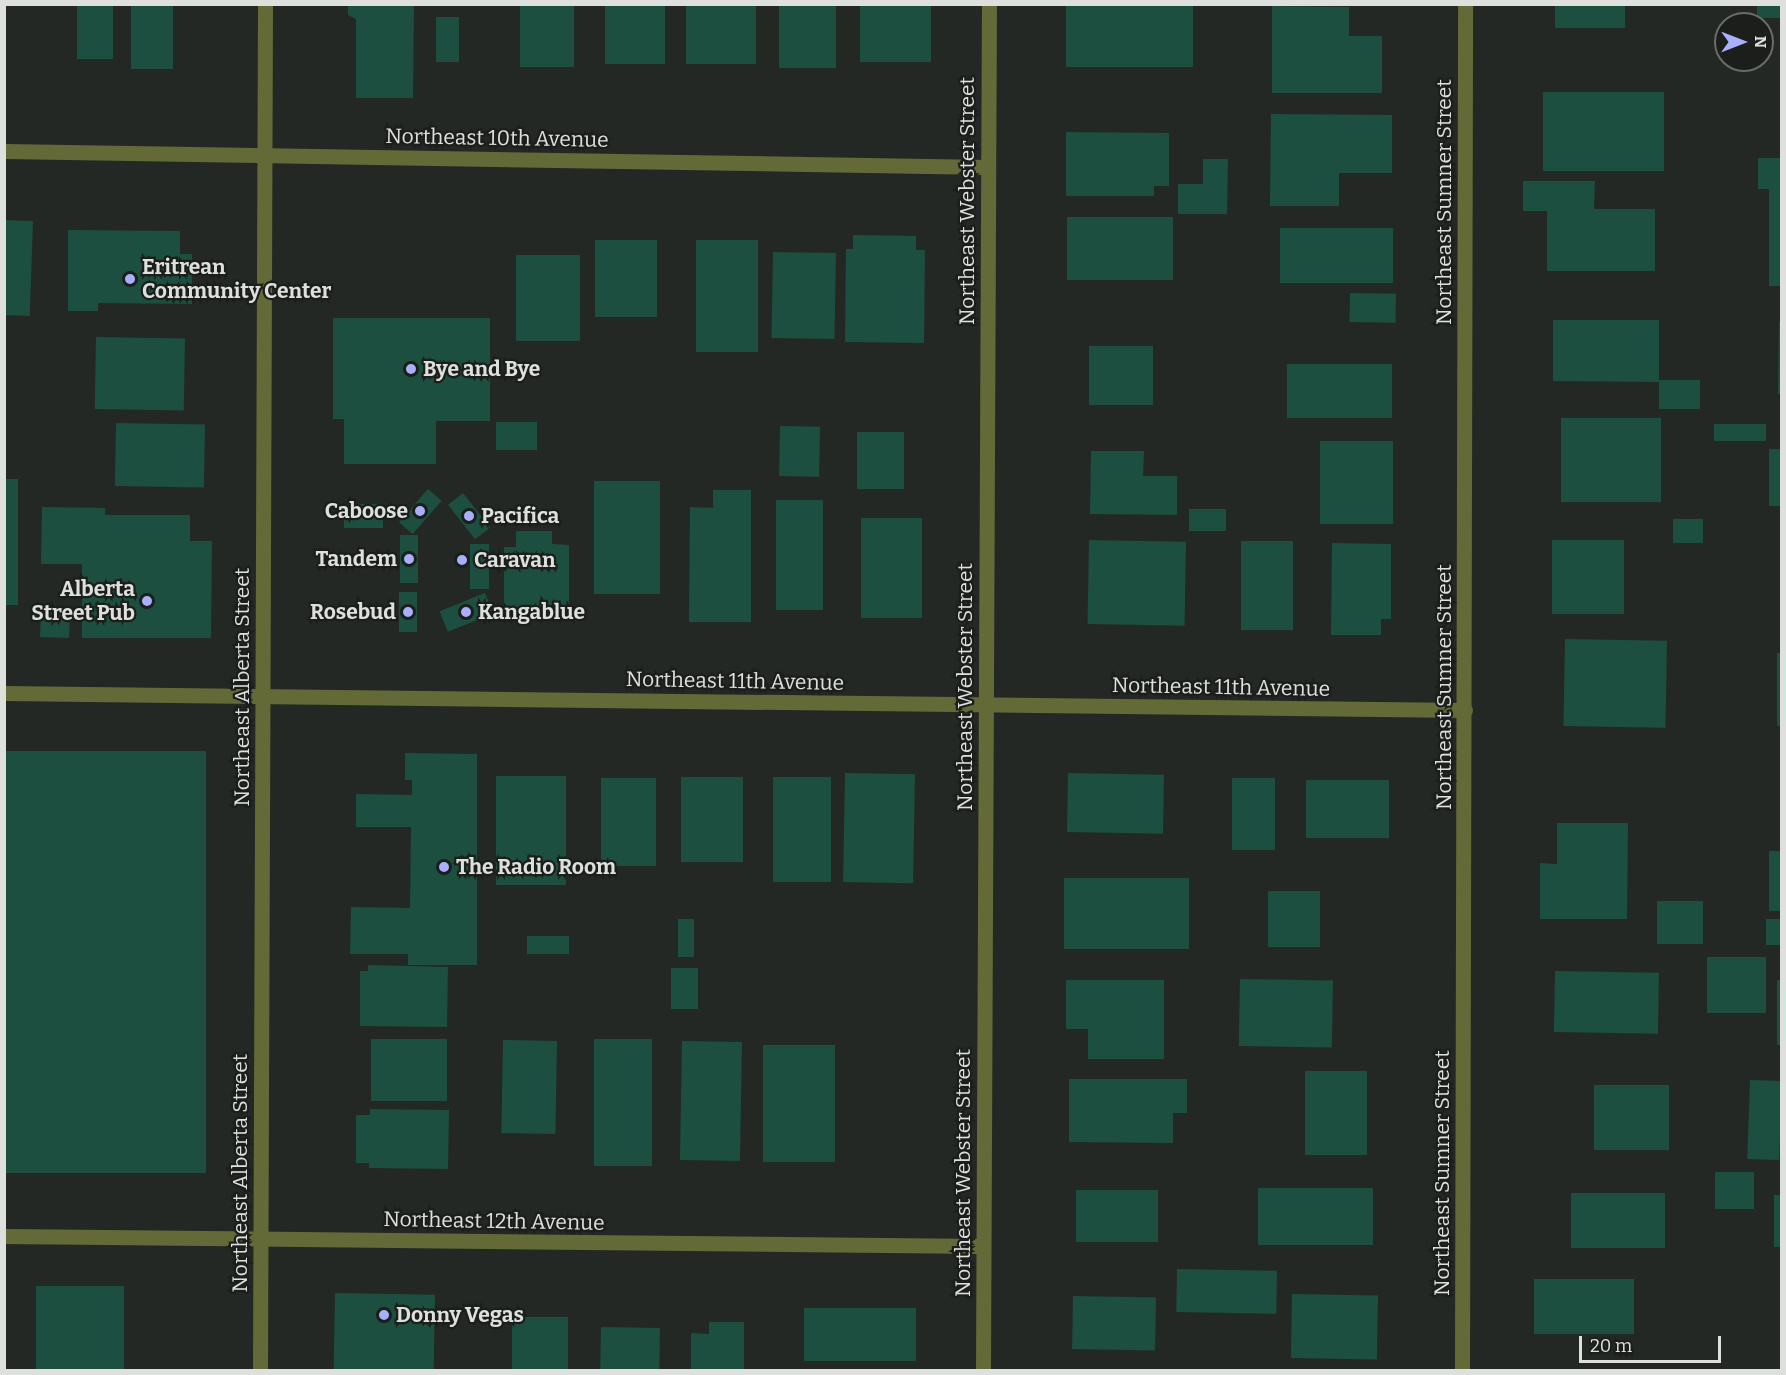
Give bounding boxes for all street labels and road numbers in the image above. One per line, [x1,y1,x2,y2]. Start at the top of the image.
street label: Northeast Webster Street [954,77,980,325]
street label: Northeast Sumner Street [1431,79,1457,325]
street label: Northeast 10th Avenue [385,123,609,153]
street label: Northeast Webster Street [952,563,978,811]
street label: Northeast Sumner Street [1431,564,1457,810]
street label: Northeast Alberta Street [229,568,255,806]
street label: Northeast 11th Avenue [626,666,844,696]
street label: Northeast 11th Avenue [1112,672,1330,702]
street label: Northeast Webster Street [950,1049,976,1297]
street label: Northeast Sumner Street [1429,1050,1455,1296]
street label: Northeast Alberta Street [227,1054,253,1292]
street label: Northeast 12th Avenue [383,1206,605,1236]

